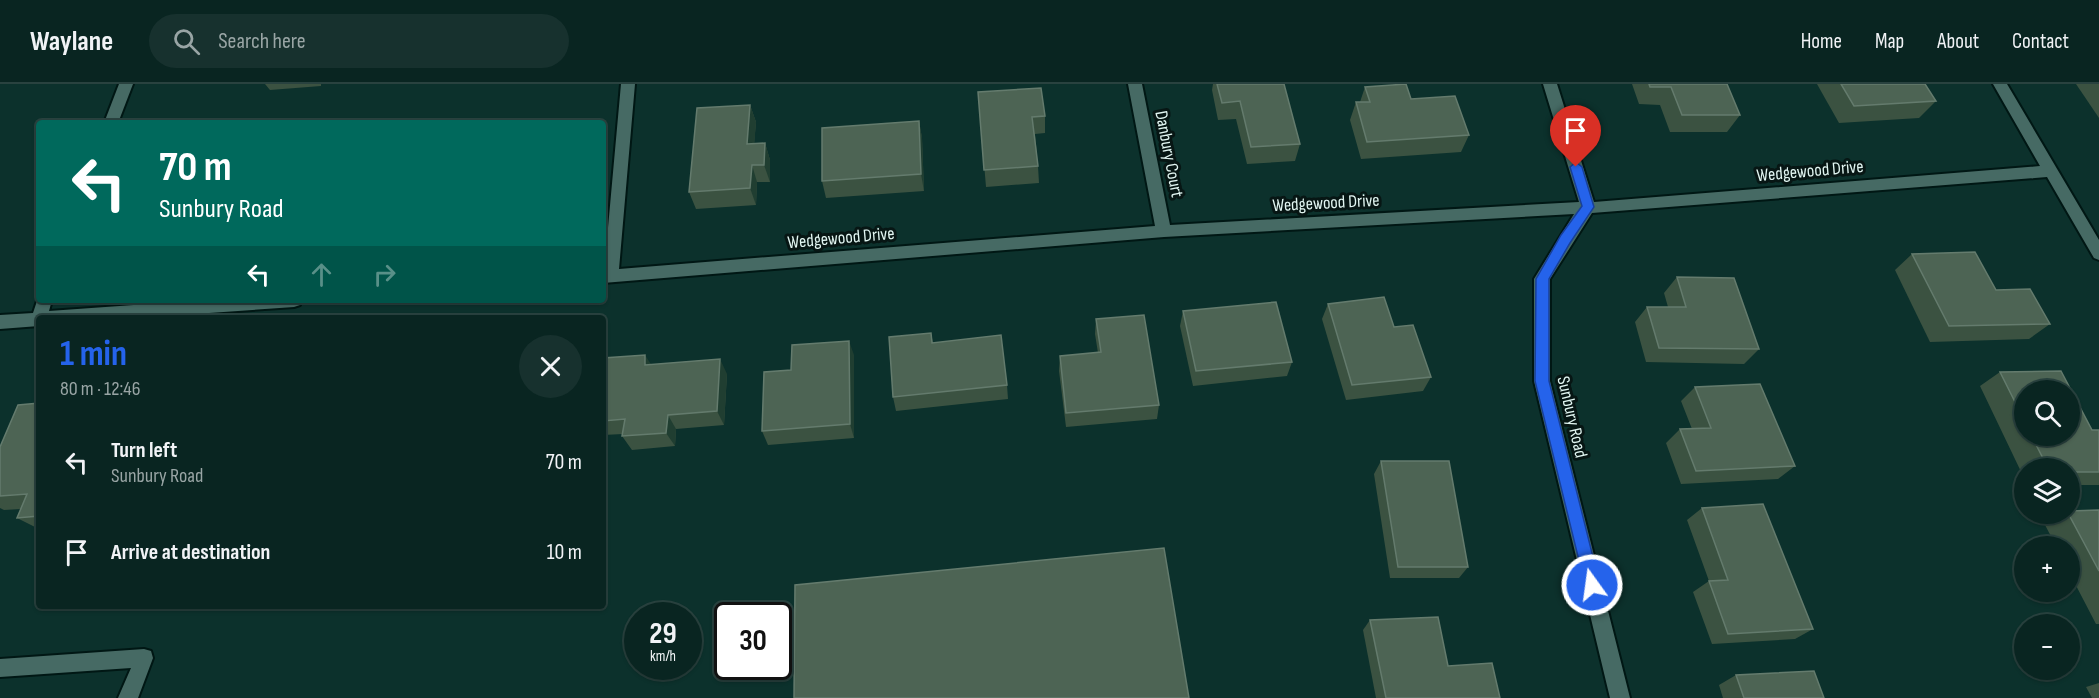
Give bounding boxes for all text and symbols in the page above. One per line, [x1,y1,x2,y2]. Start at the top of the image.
search box [149,14,569,68]
text: Waylane [30,25,113,58]
icon: search [170,25,203,58]
text: Search here [218,28,306,55]
text: Home [1801,29,1842,54]
text: Map [1875,29,1904,54]
text: About [1937,29,1979,54]
text: Contact [2012,29,2069,54]
pin [1550,105,1601,167]
street label: Danbury Court [1150,109,1188,200]
icon: arrive [1559,114,1592,147]
text: 70 m [159,142,232,193]
icon: left [60,144,138,222]
street label: Wedgewood Drive [1756,156,1864,186]
street label: Wedgewood Drive [1272,190,1380,216]
text: Sunbury Road [159,193,284,225]
street label: Wedgewood Drive [787,223,895,253]
icon: left [242,258,275,291]
icon: ahead [305,258,338,291]
icon: right [368,258,401,291]
text: 1 min [60,333,127,376]
button: close [519,335,582,398]
street label: Sunbury Road [1552,374,1592,460]
text: 80 m · 12:46 [60,377,140,401]
map controls [2014,380,2080,680]
button: search [2014,380,2080,446]
text: Turn left [111,437,177,464]
icon: left [60,446,93,479]
text: 70 m [546,449,582,476]
button: layers [2014,458,2080,524]
text: Sunbury Road [111,464,203,488]
icon: arrive [60,536,93,569]
button: + [2014,536,2080,602]
text: Arrive at destination [111,539,270,566]
text: 10 m [547,539,582,566]
position arrow [1560,553,1624,617]
speed limit sign: 30 [714,602,792,680]
button: − [2014,614,2080,680]
text: 29 [649,616,677,652]
text: km/h [650,647,676,666]

